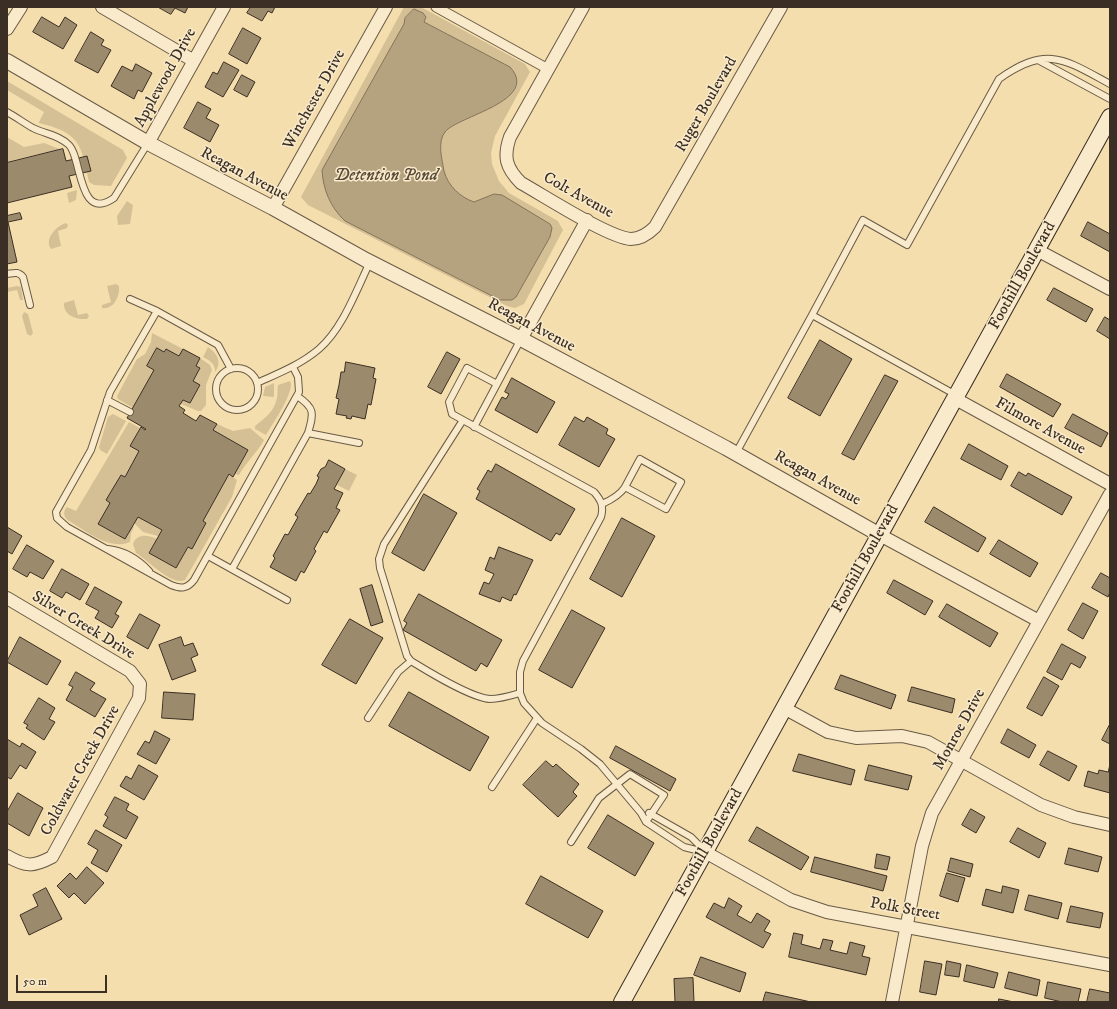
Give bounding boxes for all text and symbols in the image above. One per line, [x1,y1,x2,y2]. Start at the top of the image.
street label: Applewood Drive [131,25,201,131]
street label: Winchester Drive [280,47,350,153]
street label: Ruger Boulevard [672,54,742,156]
street label: Reagan Avenue [197,144,291,206]
water label: Detention Pond [334,166,438,186]
street label: Colt Avenue [539,169,617,223]
street label: Foothill Boulevard [985,219,1061,333]
street label: Reagan Avenue [484,295,578,357]
street label: Filmore Avenue [991,394,1089,460]
street label: Reagan Avenue [770,447,864,511]
street label: Foothill Boulevard [828,502,904,616]
street label: Silver Creek Drive [28,588,138,664]
street label: Monroe Drive [930,686,990,774]
street label: Coldwater Creek Drive [37,703,125,839]
street label: Foothill Boulevard [672,786,748,900]
street label: Polk Street [869,894,941,926]
scale bar [18,967,109,993]
text: 50 m [23,974,47,989]

